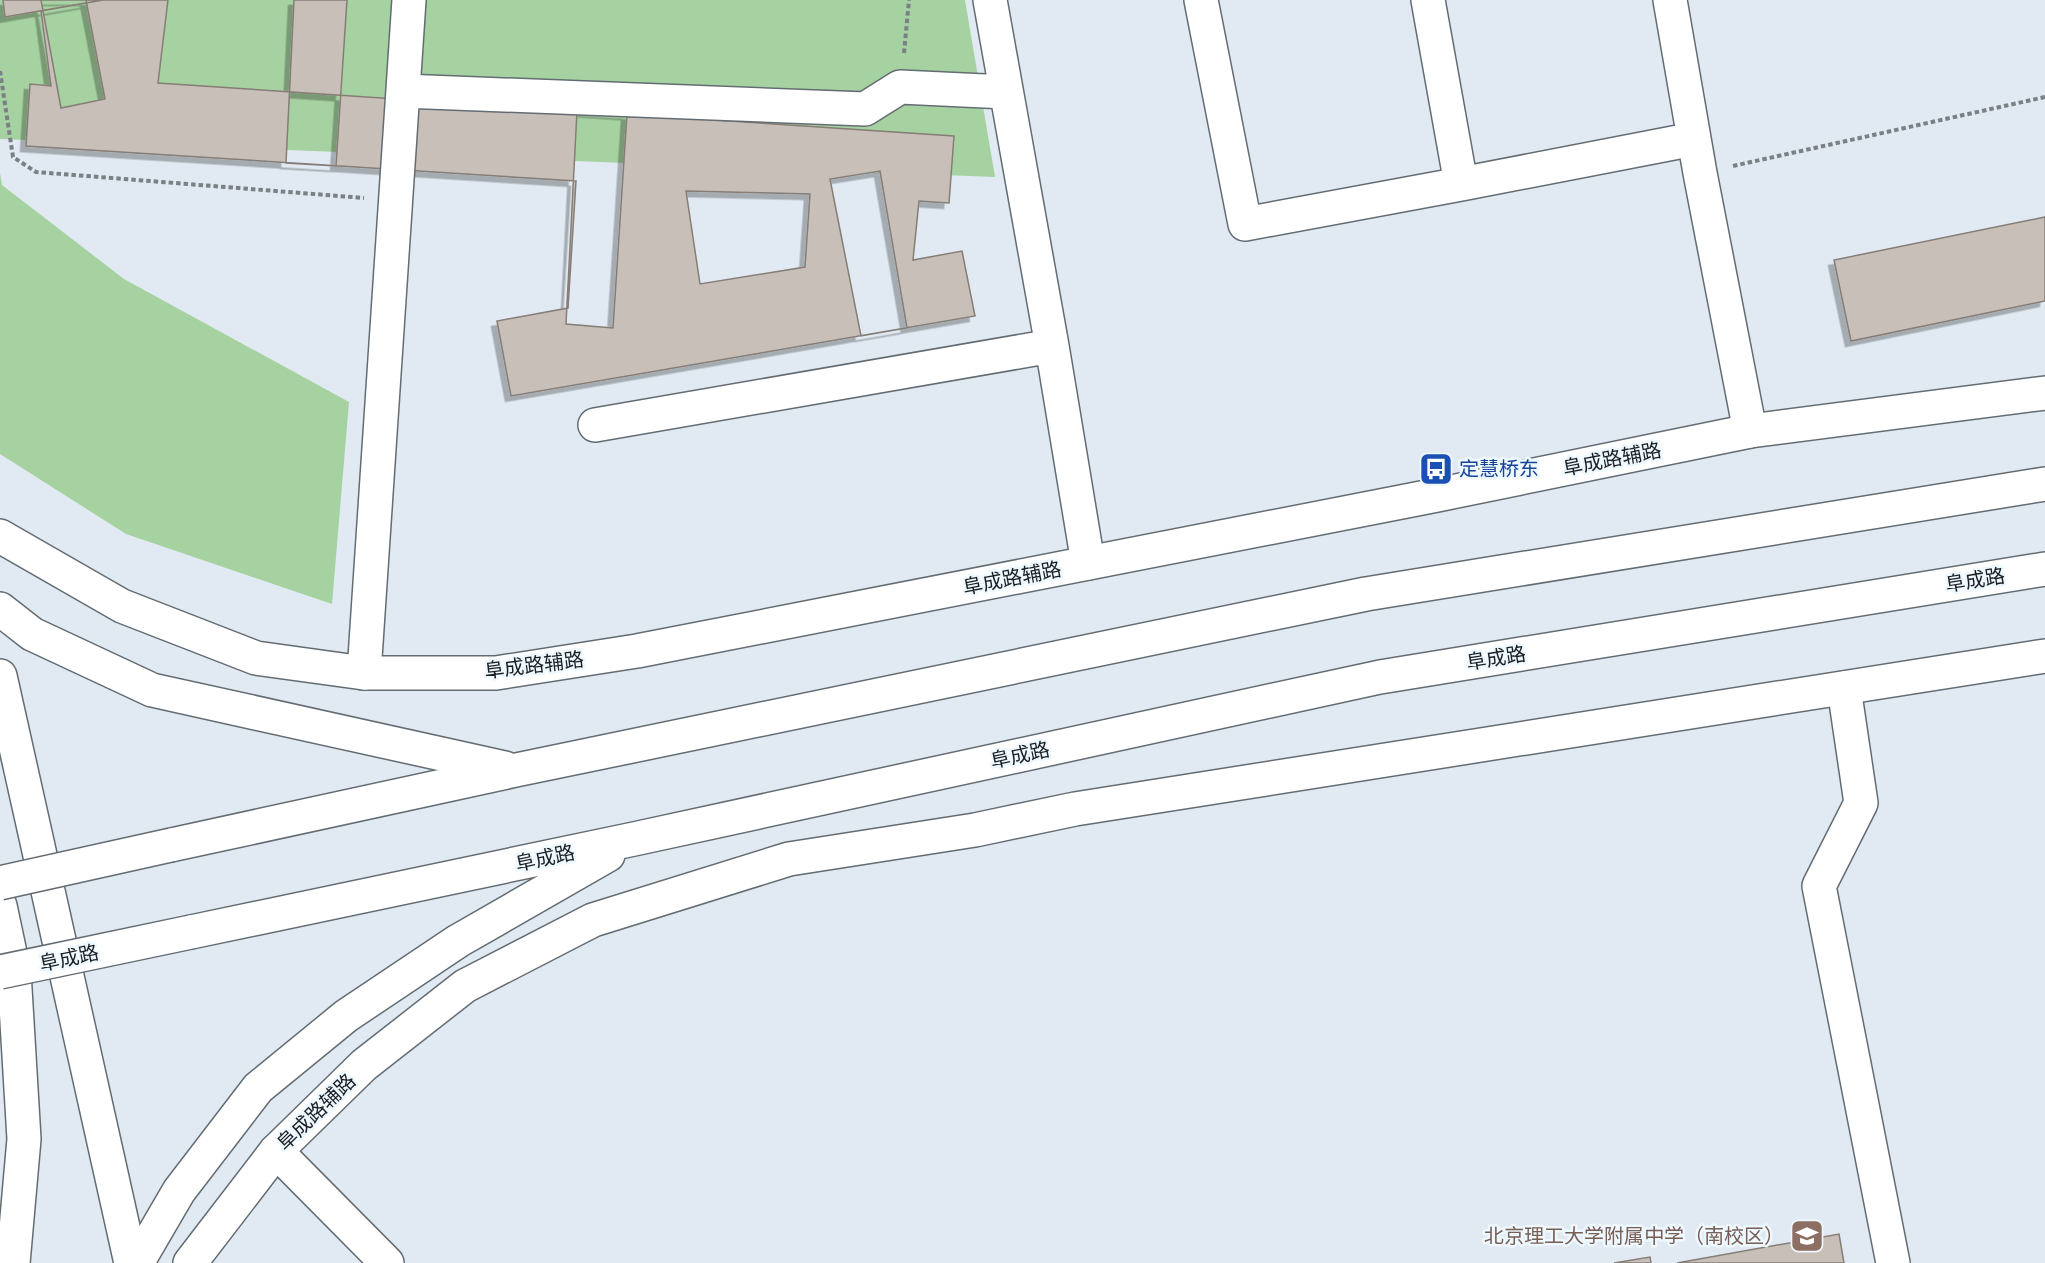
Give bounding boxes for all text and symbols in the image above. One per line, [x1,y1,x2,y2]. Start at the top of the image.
street label: 阜成路辅路 [1561,438,1663,480]
bus stop icon: 定慧桥东 [1418,451,1454,487]
place label: 定慧桥东 [1459,457,1539,481]
street label: 阜成路辅路 [961,557,1063,599]
street label: 阜成路 [1943,563,2007,597]
street label: 阜成路 [1464,641,1528,675]
street label: 阜成路辅路 [483,647,585,683]
street label: 阜成路 [988,737,1052,773]
street label: 阜成路 [513,840,577,876]
street label: 阜成路 [37,940,101,976]
street label: 阜成路辅路 [272,1069,360,1155]
school or university icon: 北京理工大学附属中学（南校区） [1789,1218,1825,1254]
place label: 北京理工大学附属中学（南校区） [1484,1224,1784,1248]

